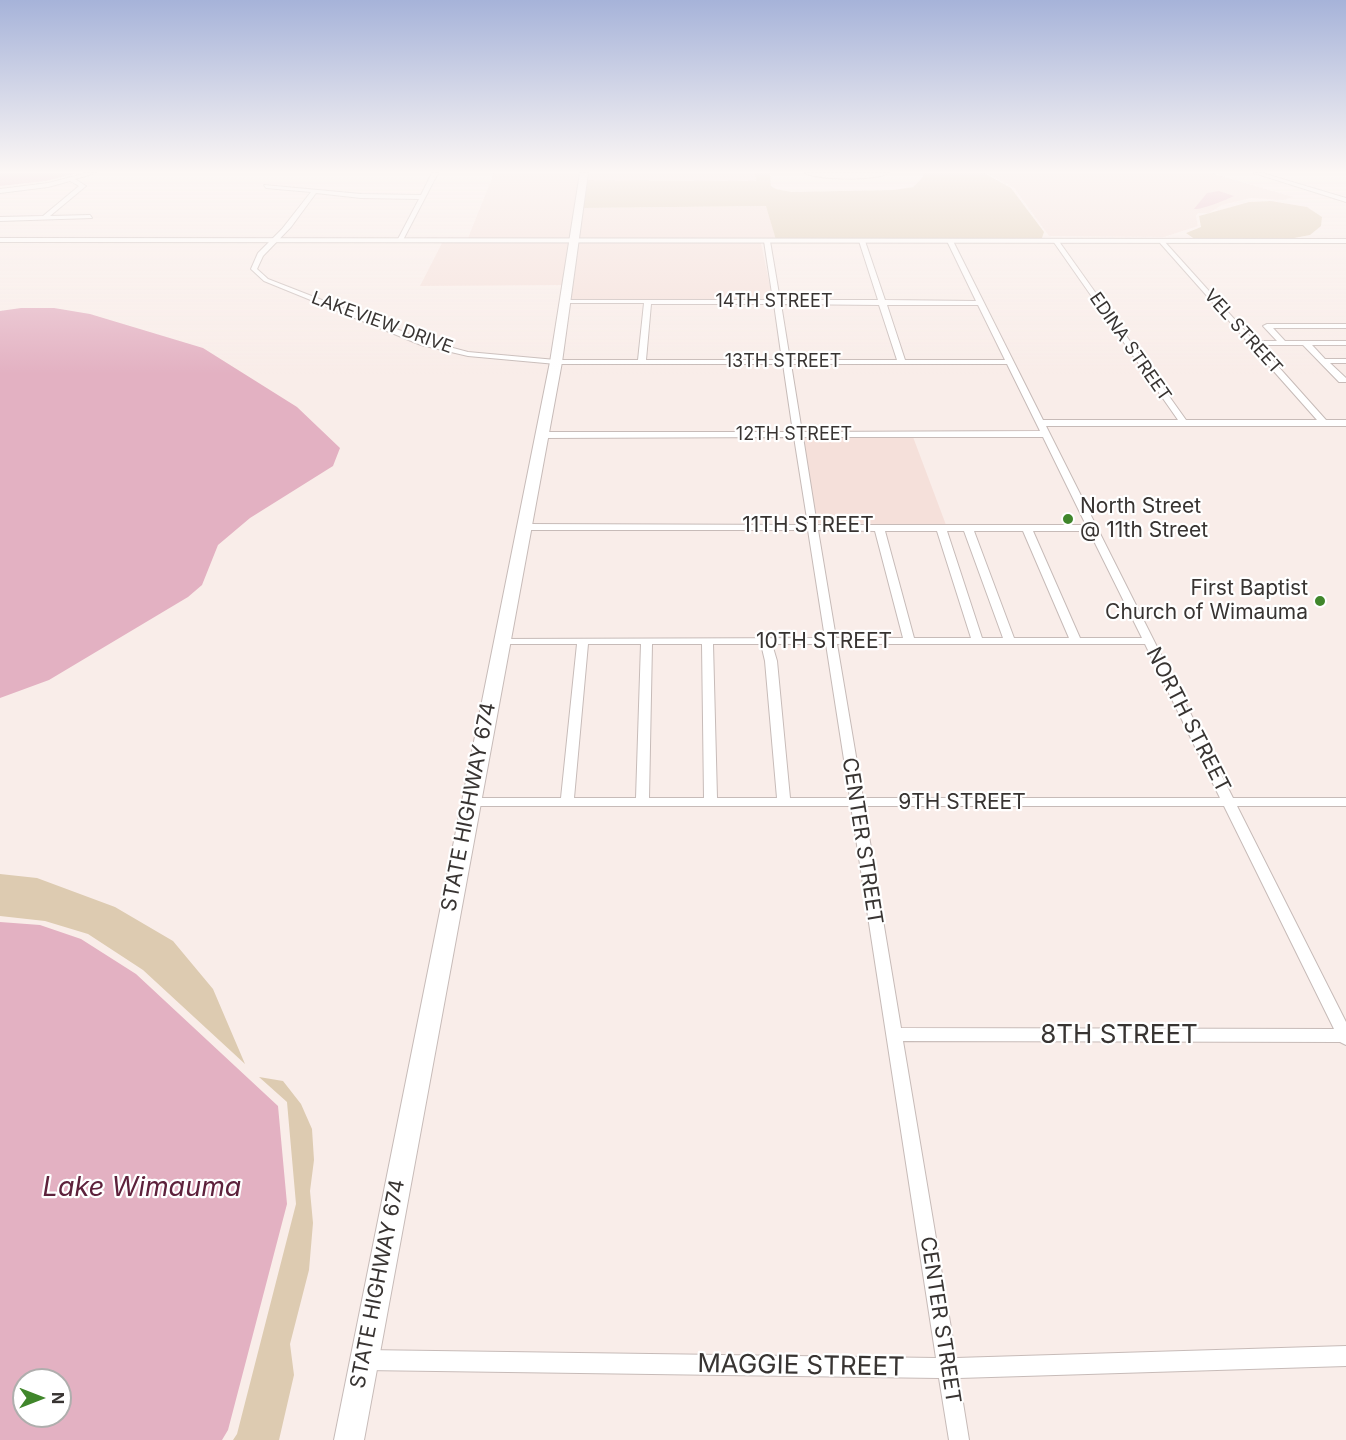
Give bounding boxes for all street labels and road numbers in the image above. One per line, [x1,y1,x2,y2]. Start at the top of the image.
street label: VEL STREET [1199,285,1287,379]
street label: LAKEVIEW DRIVE [308,287,456,359]
street label: EDINA STREET [1085,289,1175,405]
street label: 14TH STREET [715,291,833,313]
street label: 13TH STREET [725,351,841,373]
street label: 12TH STREET [736,424,852,446]
street label: 11TH STREET [742,513,874,539]
street label: 10TH STREET [756,629,892,655]
street label: NORTH STREET [1140,643,1236,797]
street label: STATE HIGHWAY 674 [436,700,502,914]
street label: CENTER STREET [836,756,888,926]
street label: 9TH STREET [898,790,1026,816]
street label: 8TH STREET [1040,1019,1198,1051]
street label: STATE HIGHWAY 674 [345,1177,411,1391]
street label: CENTER STREET [914,1235,966,1405]
street label: MAGGIE STREET [697,1349,905,1383]

